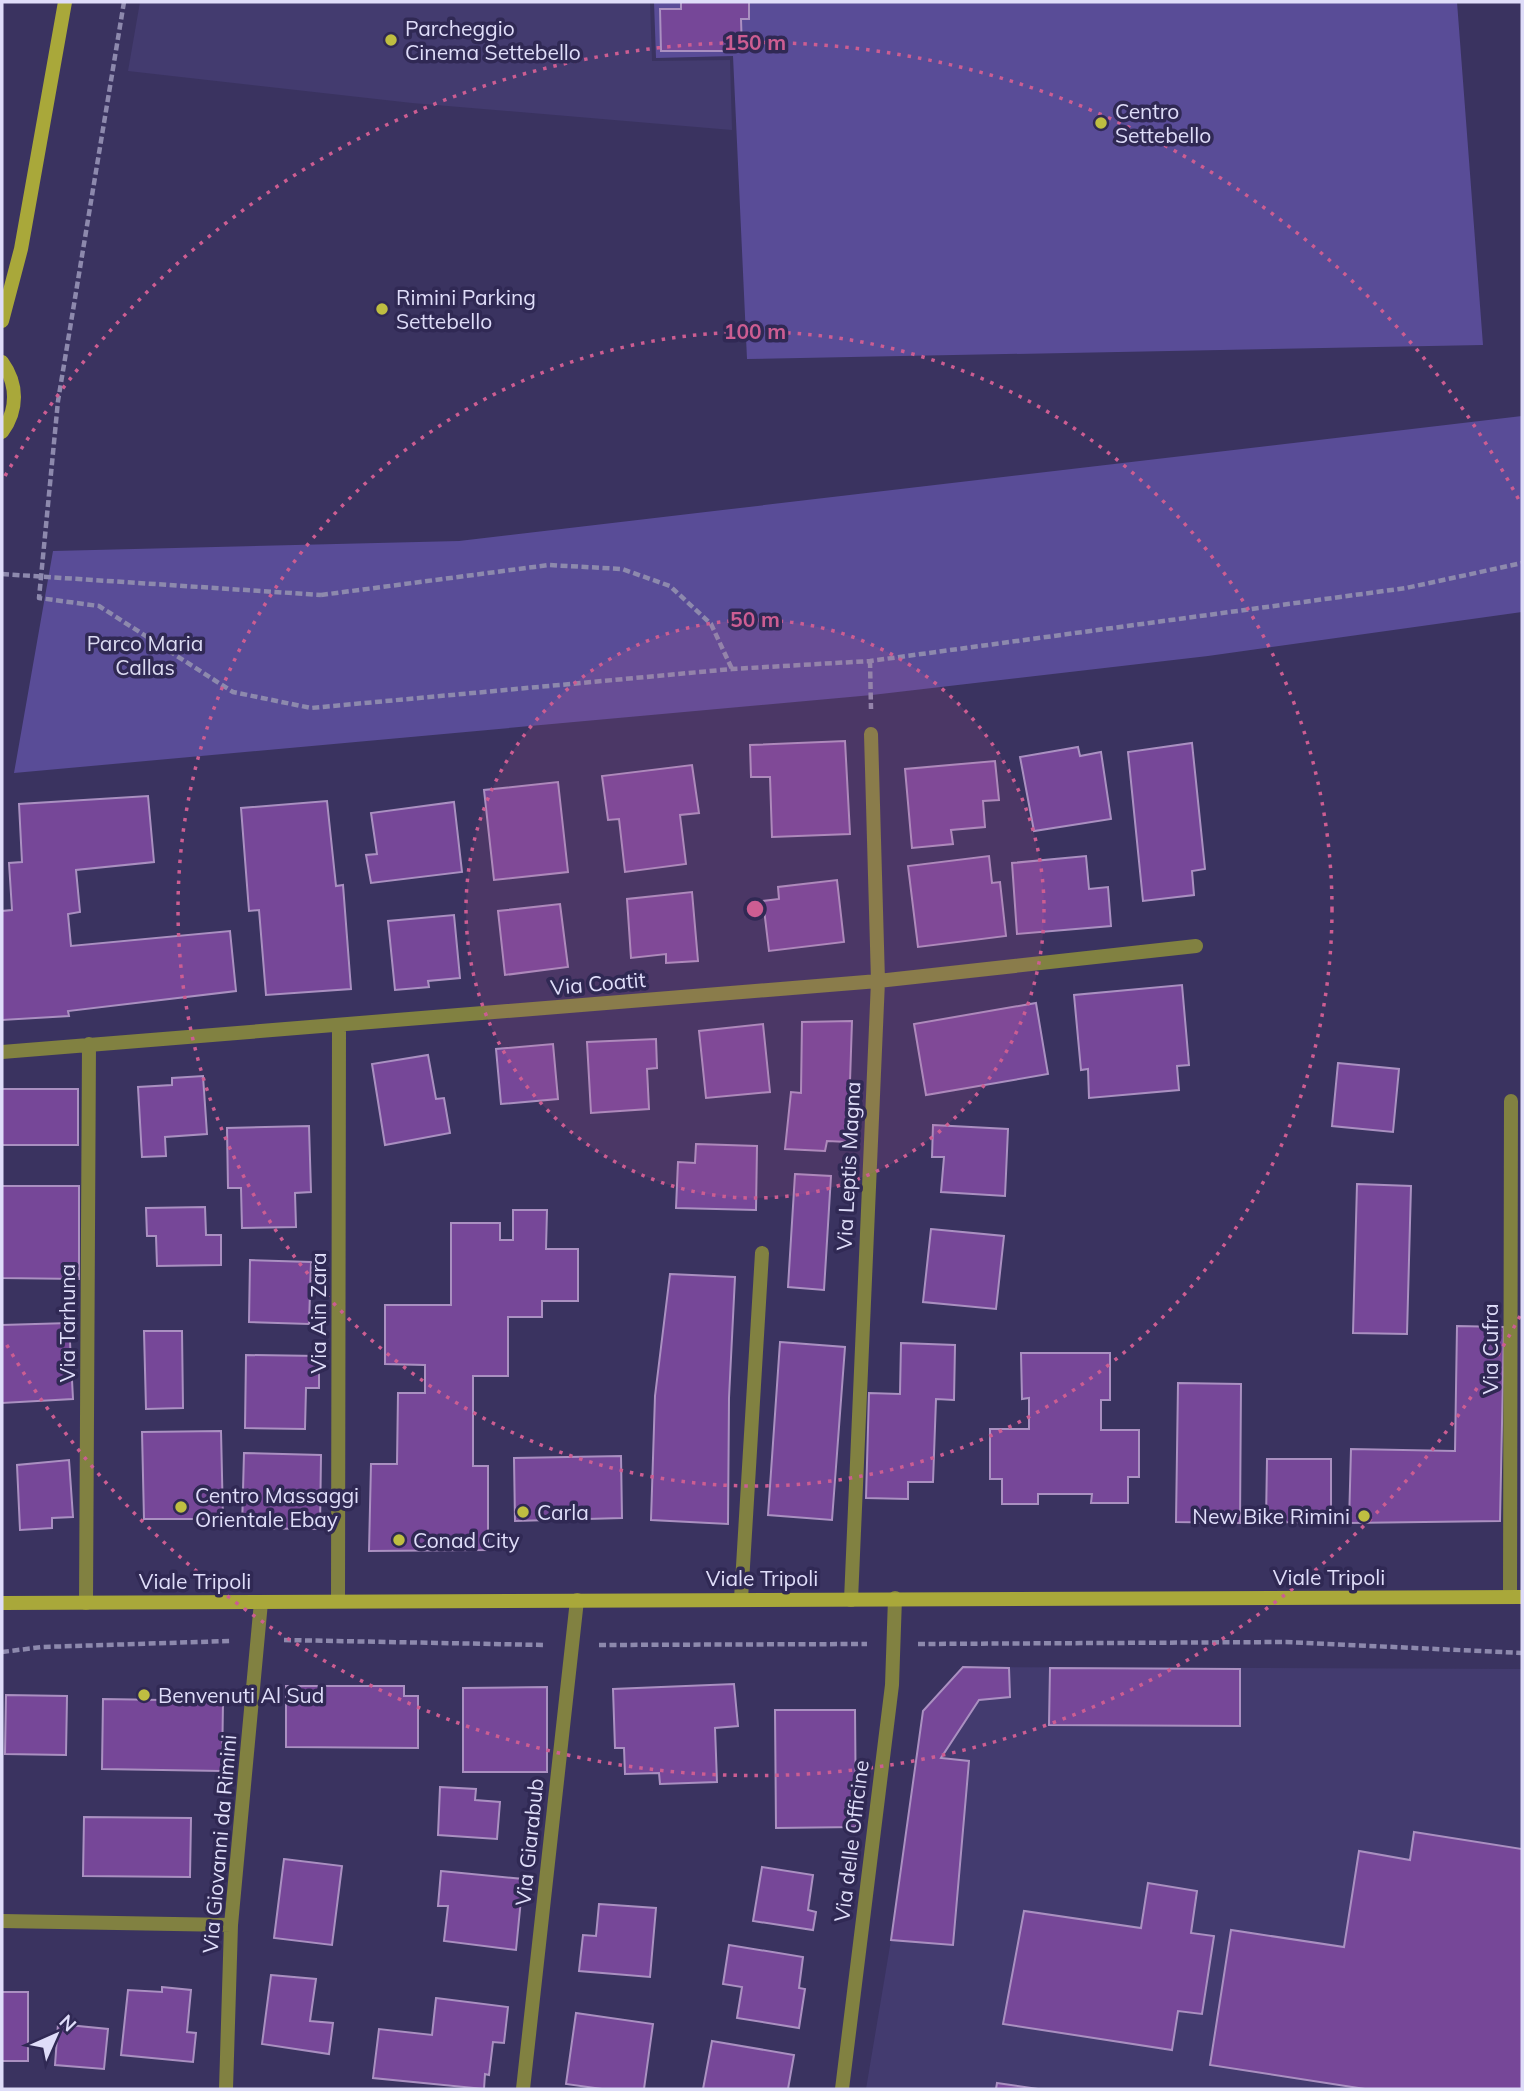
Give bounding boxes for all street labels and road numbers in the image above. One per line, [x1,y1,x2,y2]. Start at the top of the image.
street label: Via Coatit [549,966,647,1000]
street label: Via Leptis Magna [831,1081,865,1251]
street label: Via Ain Zara [305,1253,331,1373]
street label: Via Tarhuna [54,1264,80,1382]
street label: Via Cufra [1477,1303,1503,1395]
street label: Viale Tripoli [1273,1564,1385,1590]
street label: Viale Tripoli [706,1565,818,1591]
street label: Viale Tripoli [139,1568,251,1594]
street label: Via Giovanni da Rimini [196,1734,242,1954]
street label: Via delle Officine [828,1759,874,1923]
street label: Via Giarabub [509,1777,549,1907]

